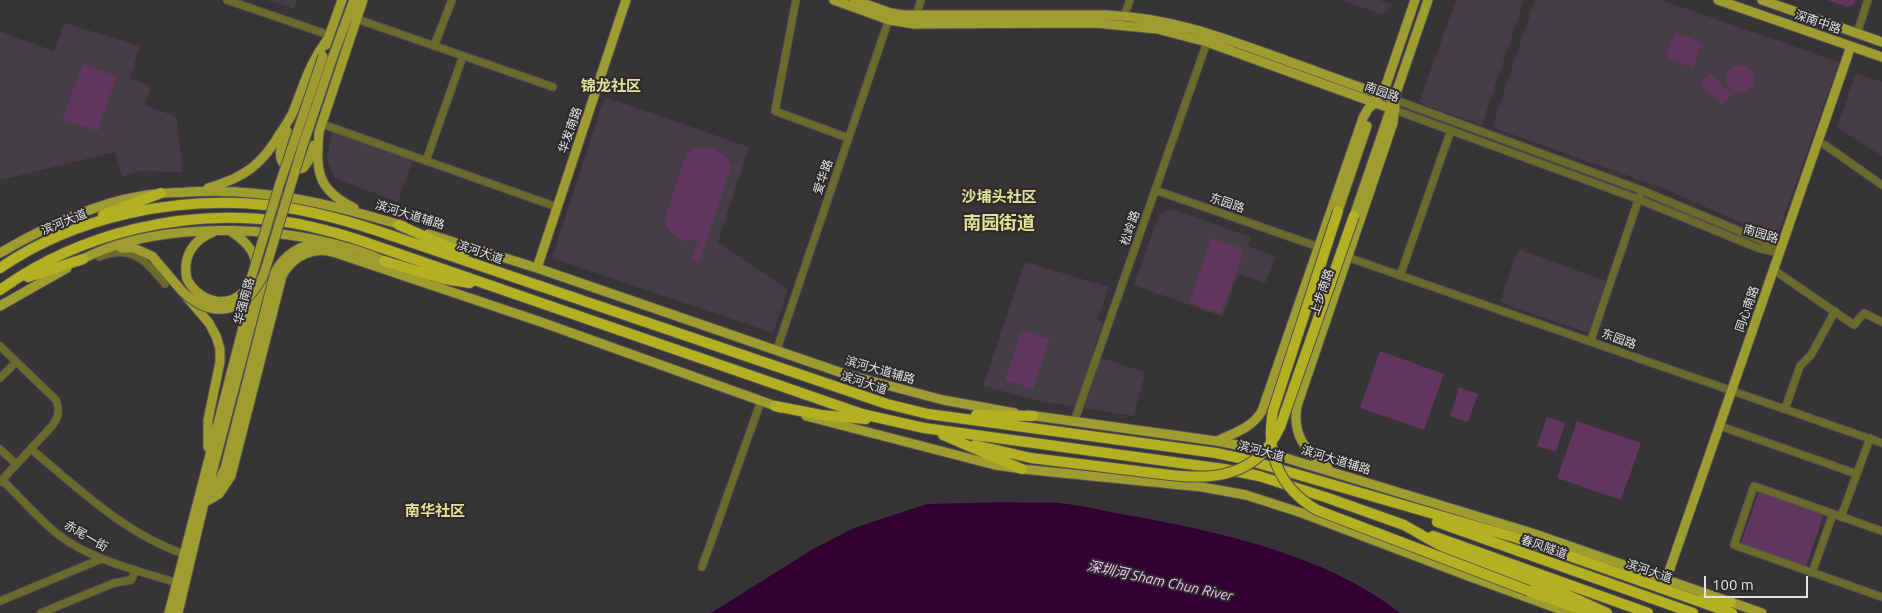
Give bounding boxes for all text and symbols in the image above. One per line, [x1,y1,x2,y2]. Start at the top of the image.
street label: 深南中路 [1793,7,1843,37]
district label: 锦龙社区 [581,77,641,95]
street label: 南园路 [1363,79,1401,105]
street label: 华发南路 [555,105,585,155]
street label: 爱华路 [810,158,836,196]
district label: 沙埔头社区 [962,188,1036,206]
street label: 东园路 [1208,190,1246,216]
street label: 滨河大道辅路 [373,198,447,232]
street label: 滨河大道 [39,206,89,238]
street label: 松岭路 [1117,209,1143,247]
district label: 南园街道 [963,212,1035,234]
street label: 南园路 [1742,222,1780,246]
street label: 滨河大道 [455,237,505,267]
street label: 上步南路 [1307,267,1337,317]
street label: 华强南路 [231,276,257,326]
street label: 同心南路 [1732,284,1762,334]
street label: 东园路 [1600,326,1638,352]
street label: 滨河大道辅路 [843,353,917,387]
street label: 滨河大道 [839,369,889,397]
street label: 滨河大道 [1236,438,1286,464]
street label: 滨河大道辅路 [1299,443,1373,477]
district label: 南华社区 [405,502,465,520]
street label: 赤尾一街 [62,518,110,554]
street label: 春风隧道 [1519,532,1569,562]
street label: 滨河大道 [1624,556,1674,586]
water label: 深圳河 Sham Chun River [1085,557,1235,605]
scale bar [1707,566,1811,598]
text: 100 m [1712,576,1754,593]

